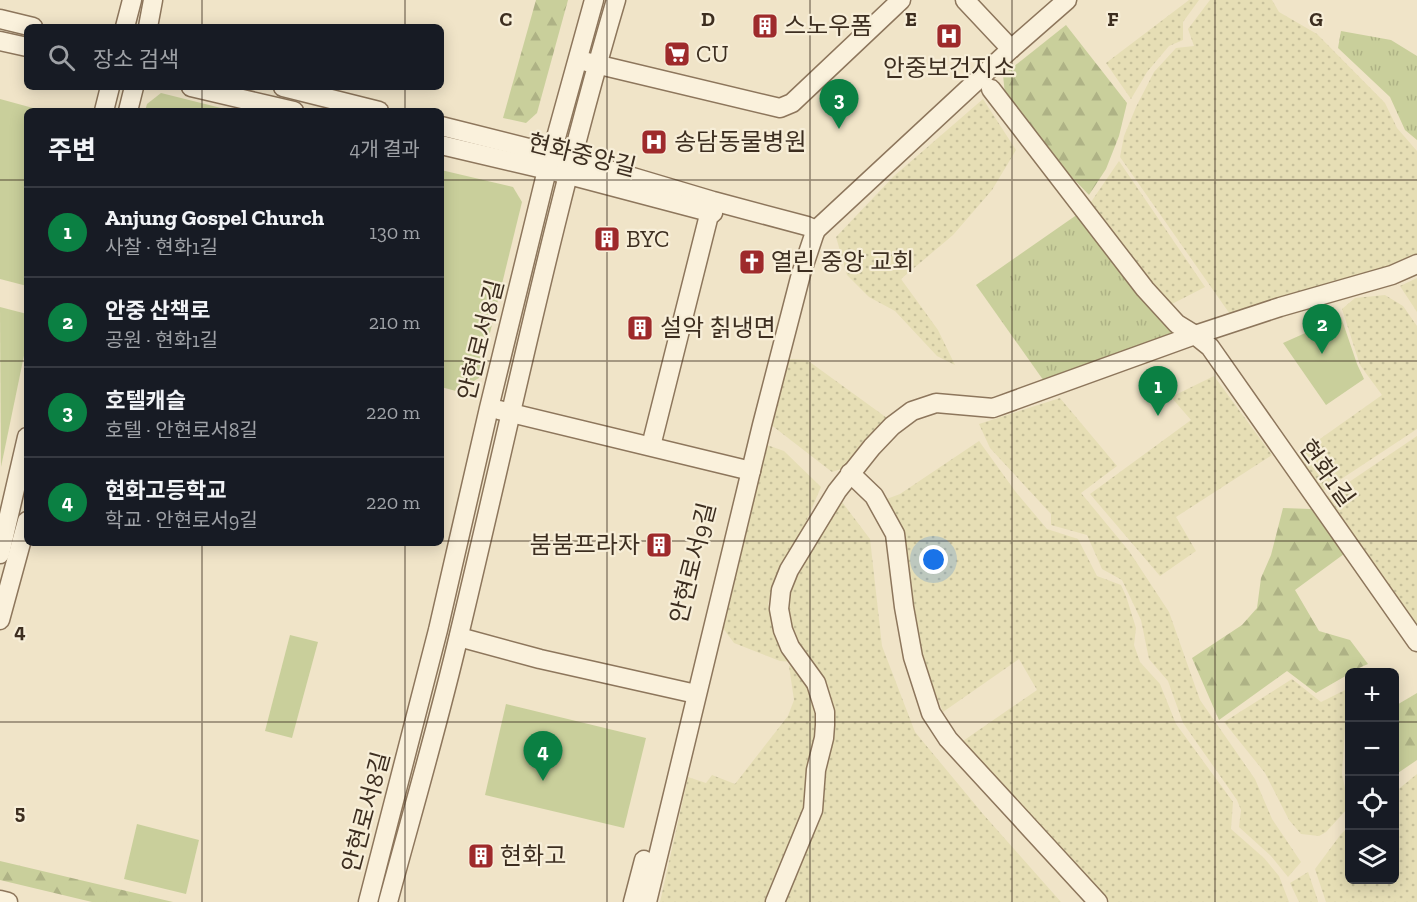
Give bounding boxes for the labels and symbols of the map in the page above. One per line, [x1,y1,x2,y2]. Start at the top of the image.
text: C [500,7,513,31]
text: D [701,7,715,31]
text: E [905,7,917,31]
text: F [1107,7,1119,31]
text: G [1309,7,1323,31]
building icon: 스노우폼 [750,11,780,41]
place label: 스노우폼 [784,11,872,40]
hospital icon: 안중보건지소 [934,21,964,51]
supermarket icon: CU [662,39,692,69]
place label: CU [696,39,729,68]
place label: 안중보건지소 [883,53,1015,82]
pin: 3 [820,80,858,129]
street label: 현화중앙길 [525,127,639,182]
hospital icon: 송담동물병원 [639,127,669,157]
place label: 송담동물병원 [674,127,806,156]
building icon: BYC [592,224,622,254]
place label: BYC [626,224,670,253]
church icon: 열린 중앙 교회 [737,247,767,277]
place label: 열린 중앙 교회 [771,247,914,276]
street label: 안현로서8길 [452,277,510,403]
pin: 2 [1302,304,1342,354]
building icon: 설악 칡냉면 [625,313,655,343]
place label: 설악 칡냉면 [660,313,776,342]
pin: 1 [1138,366,1178,416]
street label: 현화1길 [1293,434,1361,512]
street label: 안현로서9길 [664,500,721,626]
place label: 붐붐프라자 [530,530,640,559]
building icon: 붐붐프라자 [644,530,674,560]
your location [919,545,948,574]
text: 4 [14,619,26,643]
pin: 4 [524,732,562,781]
street label: 안현로서8길 [336,749,395,875]
text: 5 [15,800,25,824]
building icon: 현화고 [466,841,496,871]
place label: 현화고 [500,841,566,870]

